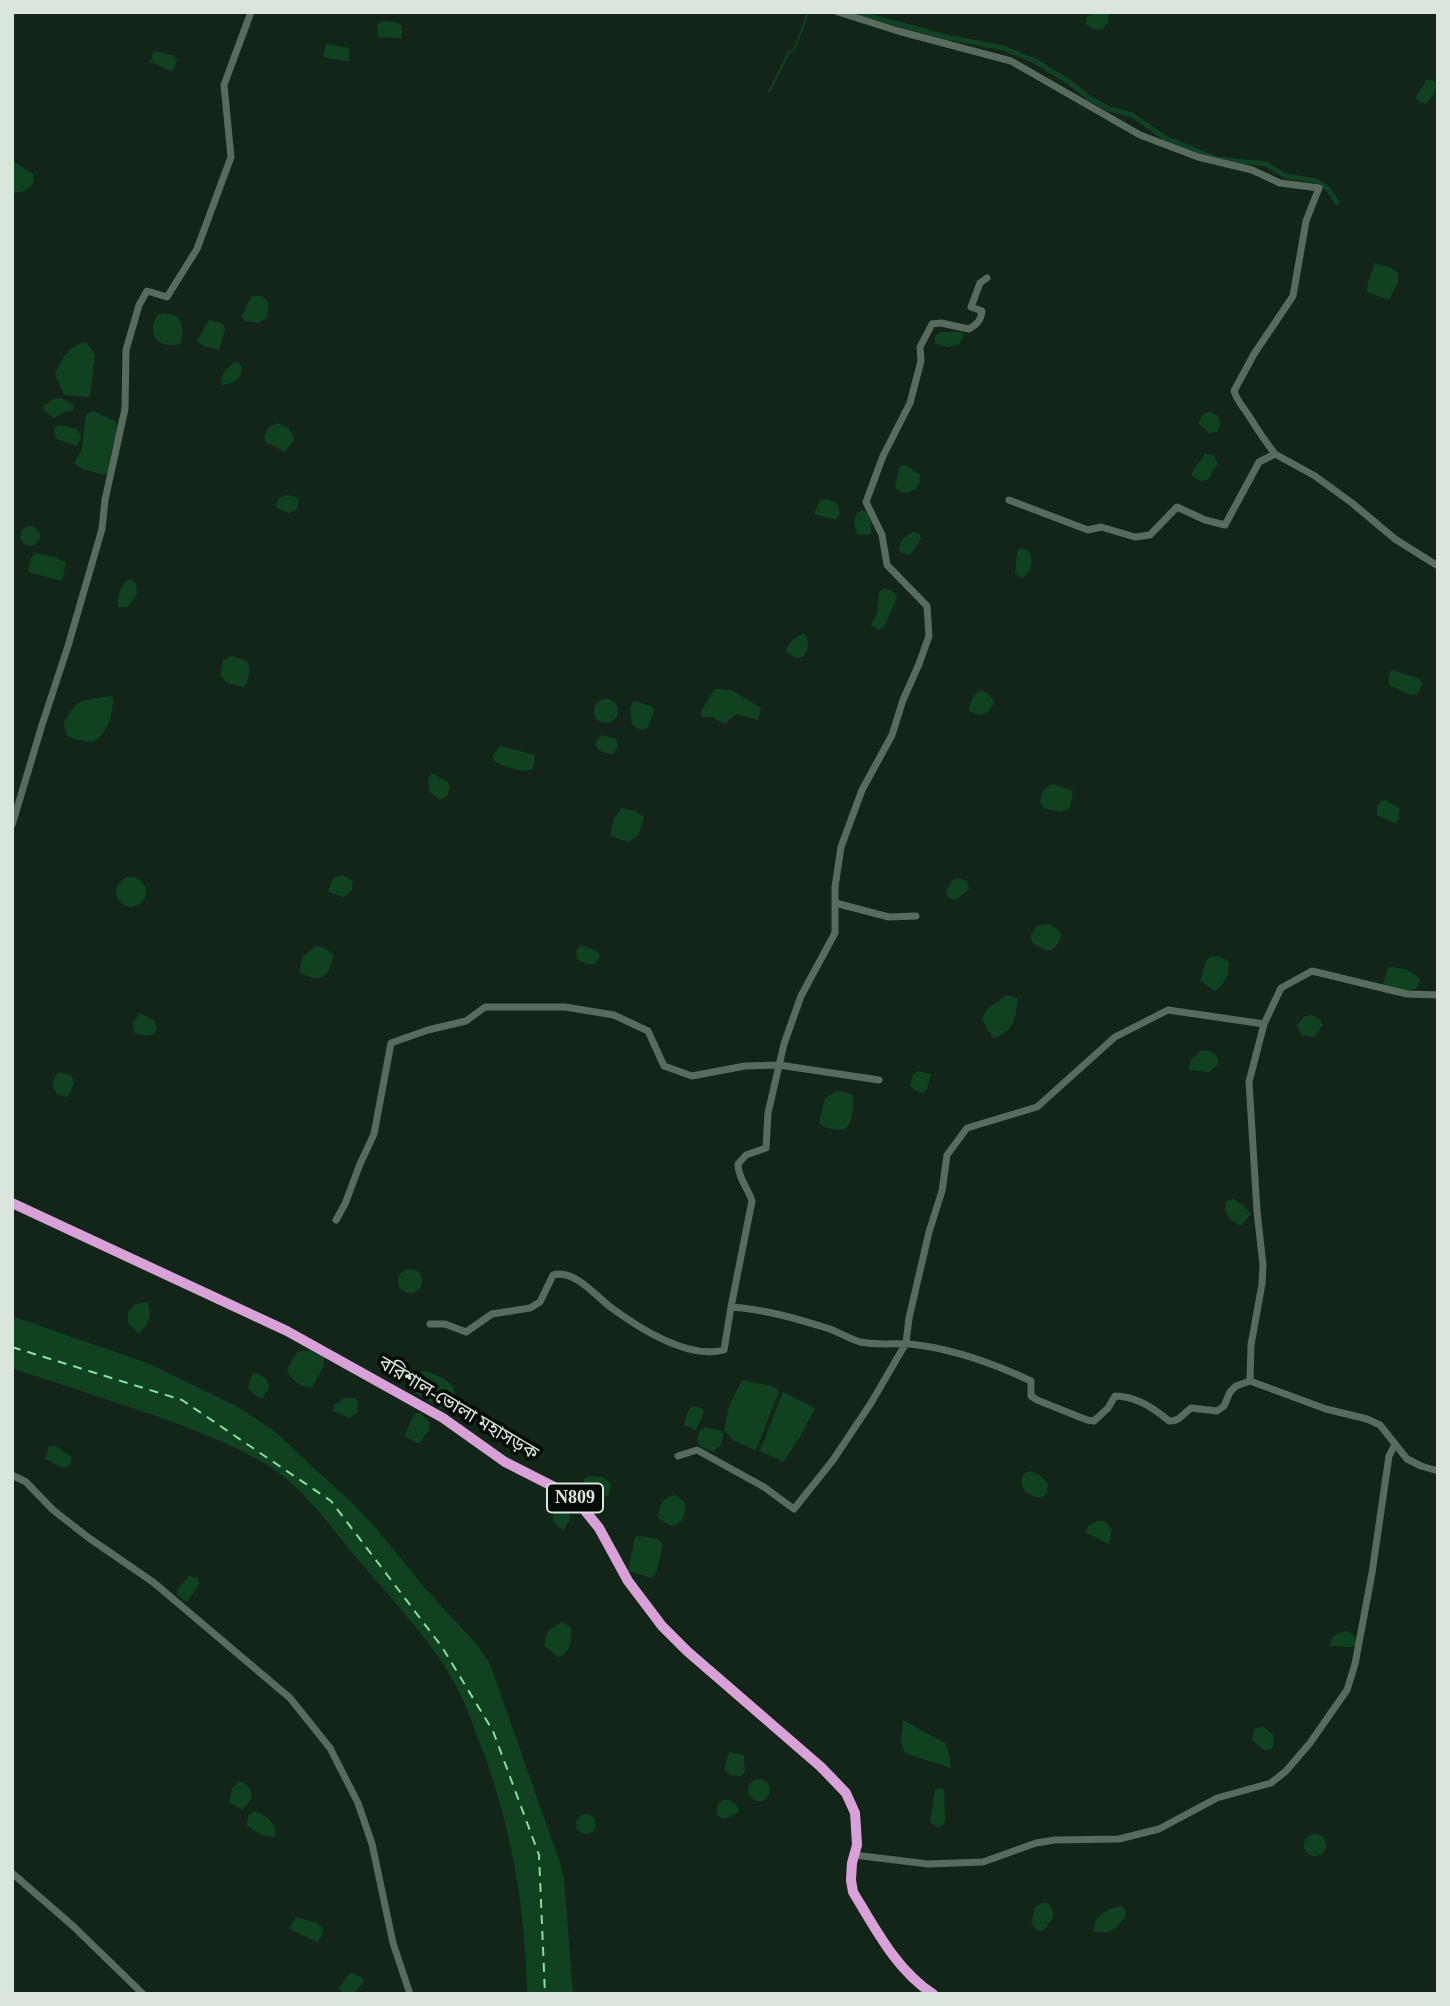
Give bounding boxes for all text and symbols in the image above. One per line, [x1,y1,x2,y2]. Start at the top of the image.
street label: বরিশাল-ভোলা মহাসড়ক [374,1352,542,1466]
road number: N809 [547,1484,603,1512]

